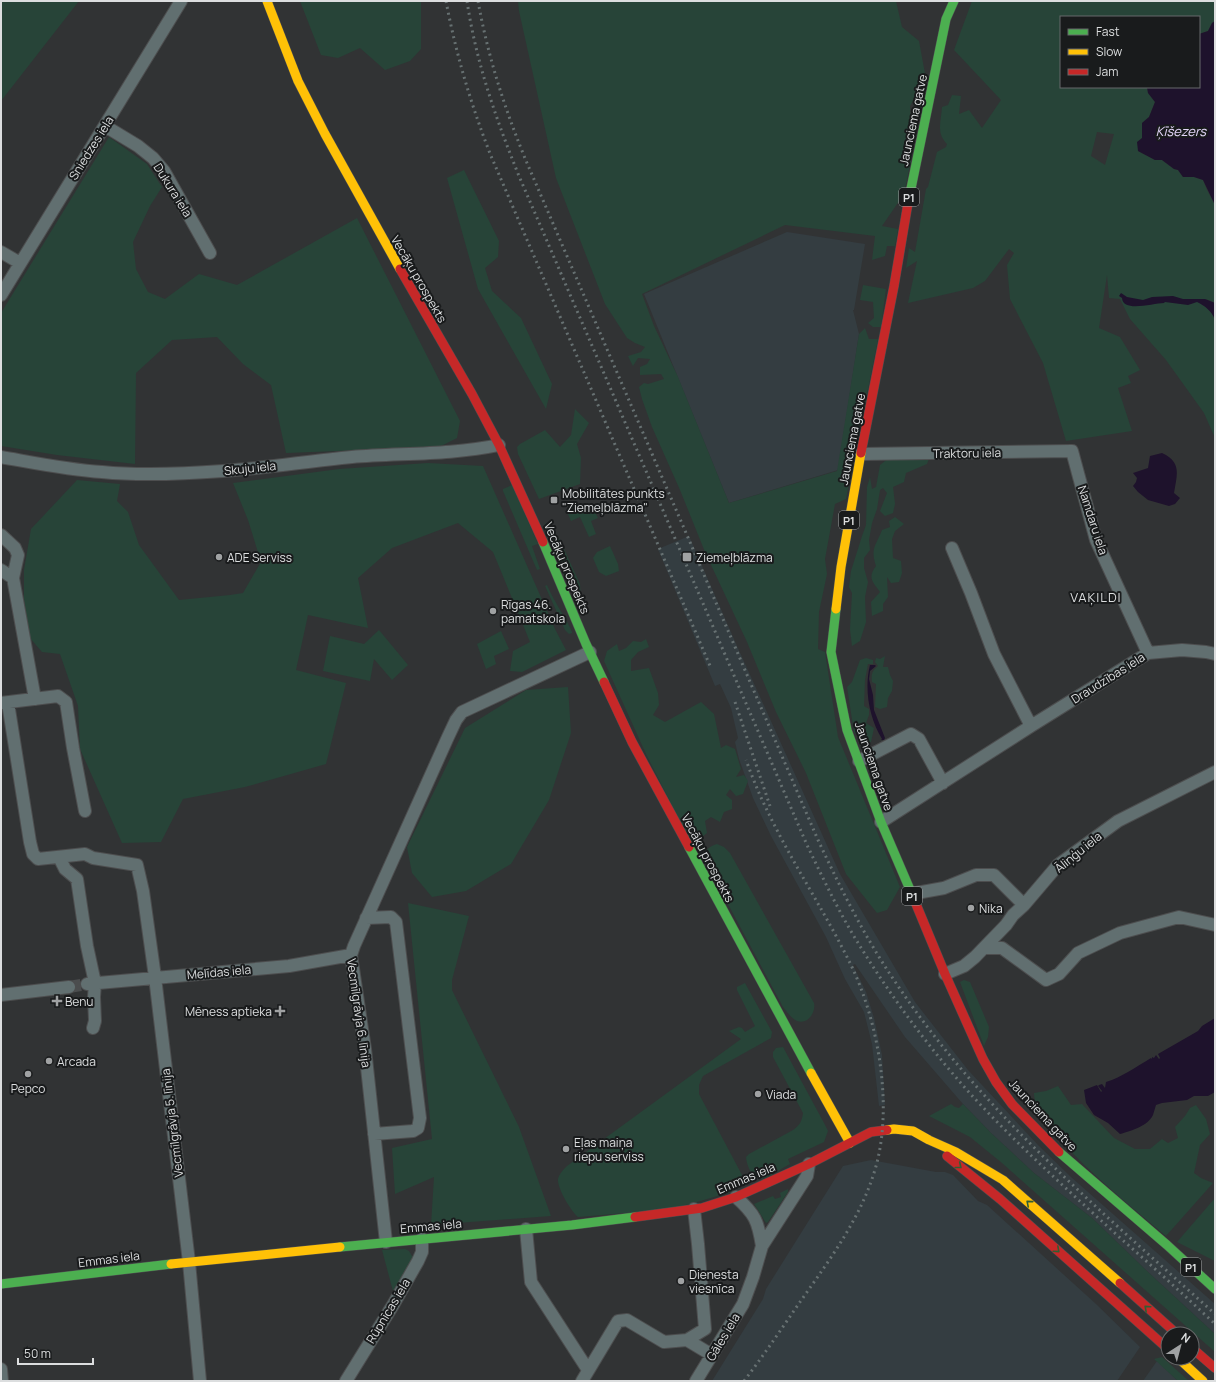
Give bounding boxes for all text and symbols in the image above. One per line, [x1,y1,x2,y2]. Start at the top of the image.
legend [1060,16,1200,88]
text: Fast [1096,23,1120,40]
text: Slow [1096,43,1122,60]
text: Jam [1096,63,1118,80]
street label: Jaunciema gatve [895,73,931,167]
street label: Sniedzes iela [65,113,117,183]
water label: Ķīšezers [1156,122,1207,140]
street label: Dukura iela [150,160,196,220]
road number: P1 [899,188,919,206]
street label: Vecāķu prospekts [387,232,451,326]
street label: Jaunciema gatve [835,392,869,486]
street label: Traktoru iela [933,444,1001,462]
street label: Skuju iela [223,457,277,479]
street label: Namdaru iela [1074,483,1112,557]
place label: Mobilitātes punkts "Ziemeļblāzma" [562,485,665,516]
marker: Mobilitātes punkts "Ziemeļblāzma" [549,495,559,505]
road number: P1 [839,511,859,529]
street label: Vecāķu prospekts [540,520,594,616]
place label: ADE Serviss [227,549,292,566]
place label: Ziemeļblāzma [696,549,773,566]
marker: Ziemeļblāzma [681,551,693,563]
marker: ADE Serviss [214,552,224,562]
district label: VAĶILDI [1070,588,1122,606]
place label: Rīgas 46. pamatskola [501,596,565,627]
marker: Rīgas 46. pamatskola [488,606,498,616]
street label: Draudzības iela [1068,649,1148,707]
street label: Jaunciema gatve [851,719,897,813]
street label: Vecāķu prospekts [677,811,739,905]
street label: Āliņģu iela [1051,828,1105,876]
road number: P1 [902,887,922,905]
place label: Nika [979,900,1003,917]
marker: Nika [966,903,976,913]
street label: Vecmīlgrāvja 6. līnija [343,957,375,1069]
street label: Melīdas iela [186,961,252,983]
place label: Benu [65,993,93,1010]
marker: Benu [52,996,62,1006]
place label: Mēness aptieka [185,1003,272,1020]
marker: Mēness aptieka [275,1006,285,1016]
place label: Arcada [57,1053,96,1070]
marker: Arcada [44,1056,54,1066]
street label: Vecmīlgrāvja 5. līnija [157,1068,187,1178]
marker: Pepco [23,1069,33,1079]
street label: Jaunciema gatve [1005,1075,1081,1155]
place label: Pepco [11,1080,45,1097]
place label: Viada [766,1086,796,1103]
marker: Viada [753,1089,763,1099]
place label: Eļas maiņa riepu serviss [574,1134,644,1165]
marker: Eļas maiņa riepu serviss [561,1144,571,1154]
street label: Emmas iela [714,1158,778,1198]
one-way arrow [954,1161,961,1168]
one-way arrow [1027,1201,1034,1208]
street label: Emmas iela [399,1215,463,1237]
one-way arrow [1052,1246,1060,1253]
street label: Emmas iela [77,1247,141,1271]
road number: P1 [1181,1258,1201,1276]
place label: Dienesta viesnīca [689,1266,739,1297]
street label: Rūpnīcas iela [362,1275,414,1347]
marker: Dienesta viesnīca [676,1276,686,1286]
one-way arrow [1145,1306,1152,1313]
street label: Gāles iela [702,1310,744,1364]
north arrow [1160,1326,1200,1366]
text: N [1179,1329,1194,1346]
scale bar [18,1340,93,1366]
text: 50 m [24,1345,51,1362]

